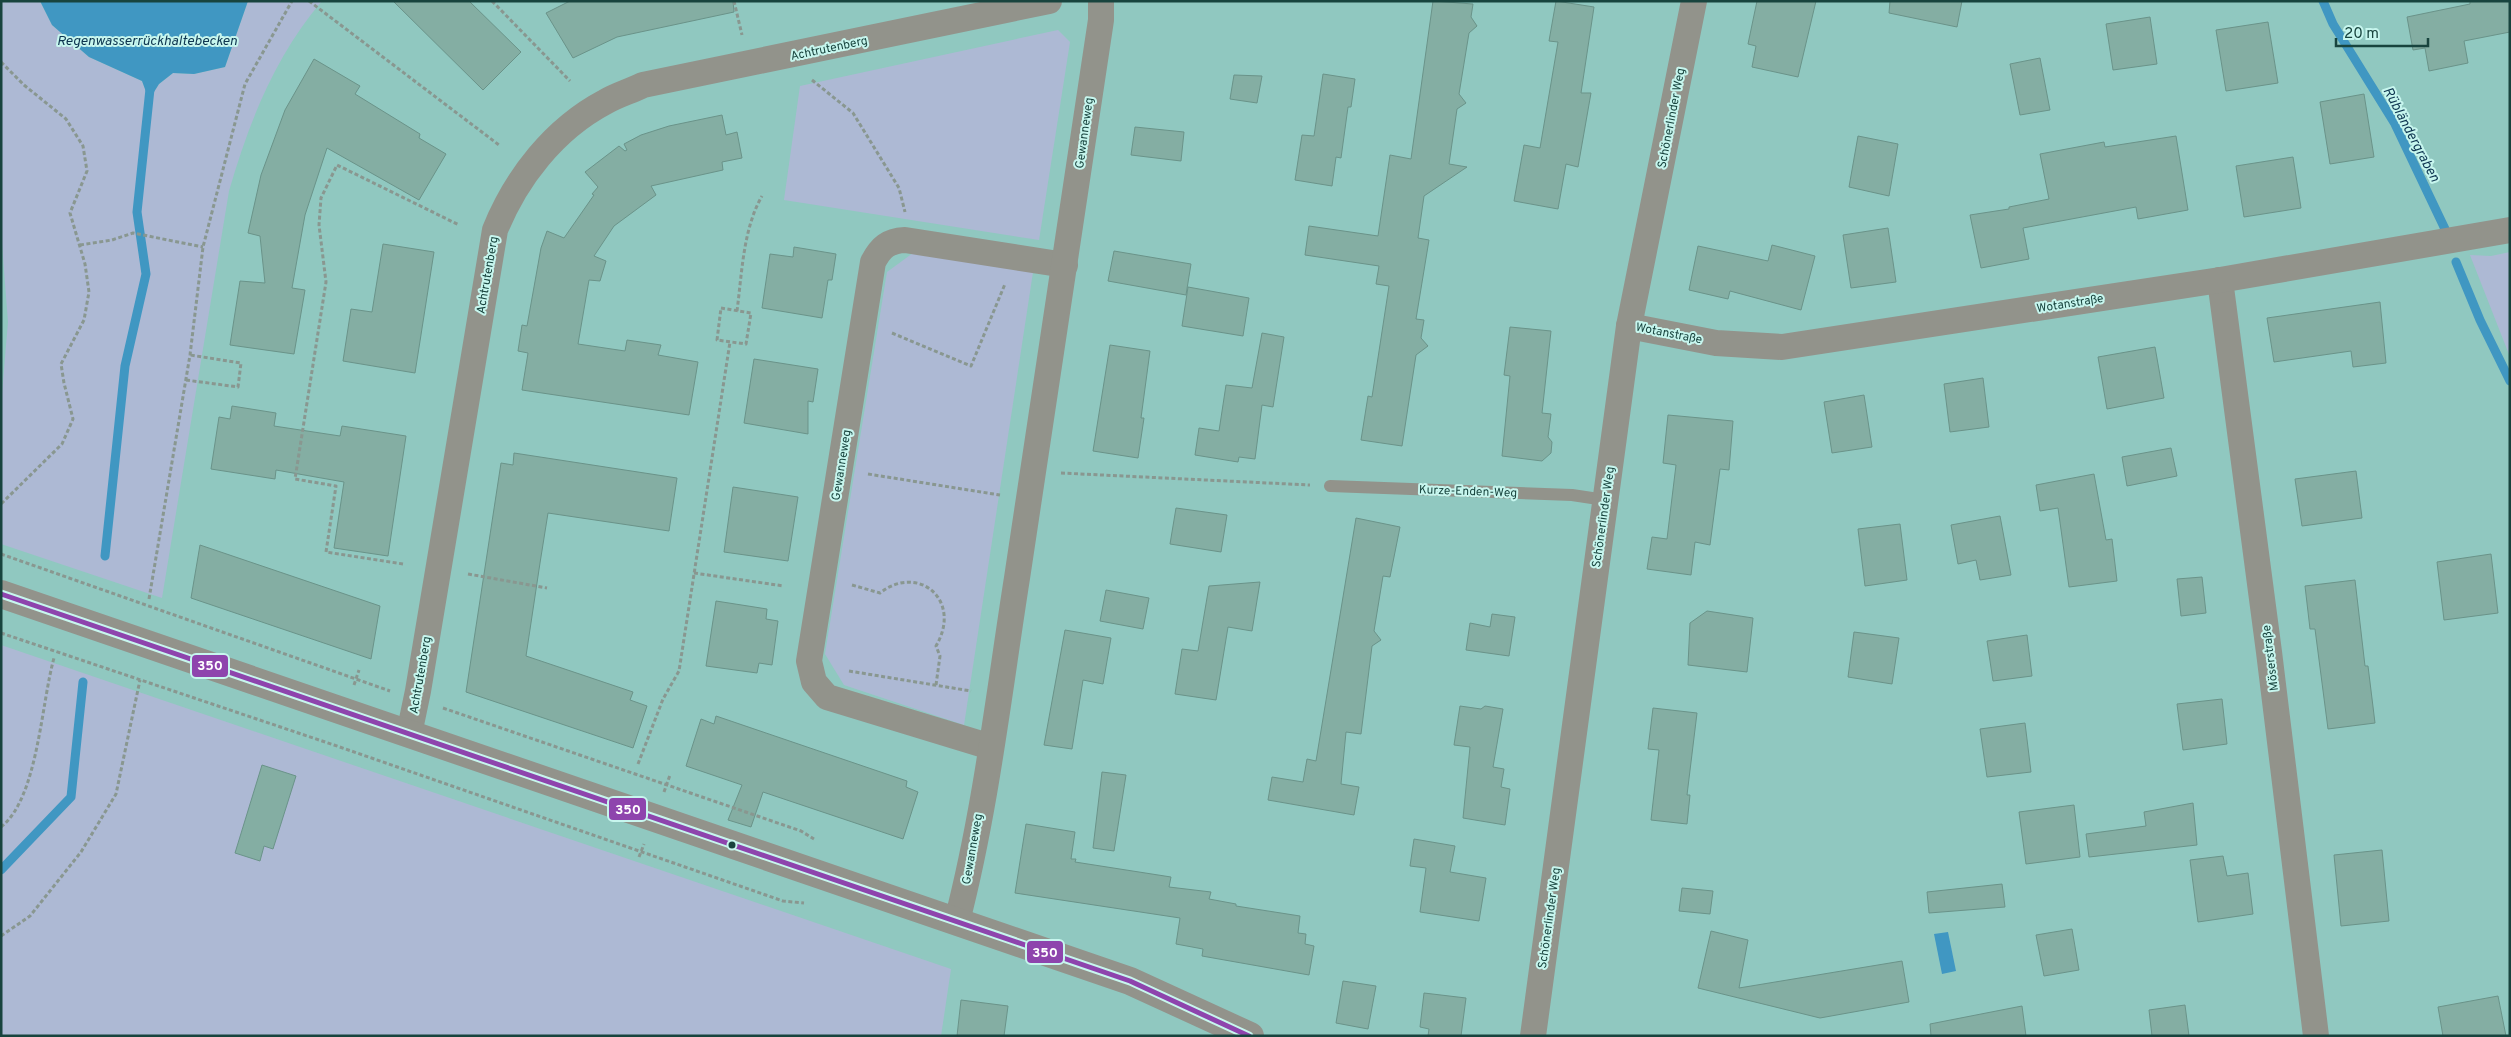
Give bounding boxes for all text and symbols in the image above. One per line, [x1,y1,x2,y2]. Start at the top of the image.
scale bar [2336,15,2428,47]
text: 20 m [2344,25,2379,44]
water label: Regenwasserrückhaltebecken [57,33,238,50]
street label: Achtrutenberg [789,33,869,65]
street label: Schönerlinder Weg [1654,67,1690,170]
water label: Rübländergraben [2379,84,2443,185]
street label: Gewanneweg [1072,97,1098,170]
street label: Achtrutenberg [473,235,503,315]
street label: Wotanstraße [2036,291,2105,317]
street label: Wotanstraße [1634,320,1703,348]
street label: Gewanneweg [828,429,855,502]
street label: Schönerlinder Weg [1589,466,1619,569]
street label: Kurze-Enden-Weg [1418,482,1517,502]
street label: Möserstraße [2259,624,2283,692]
street label: Achtrutenberg [406,635,436,715]
line badge: 350 [191,654,229,678]
text: 350 [197,658,223,675]
line badge: 350 [608,797,647,821]
text: 350 [615,802,641,819]
street label: Gewanneweg [959,813,987,886]
unlabelled marker [727,840,737,850]
street label: Schönerlinder Weg [1535,867,1565,970]
line badge: 350 [1026,940,1064,964]
text: 350 [1032,945,1058,962]

